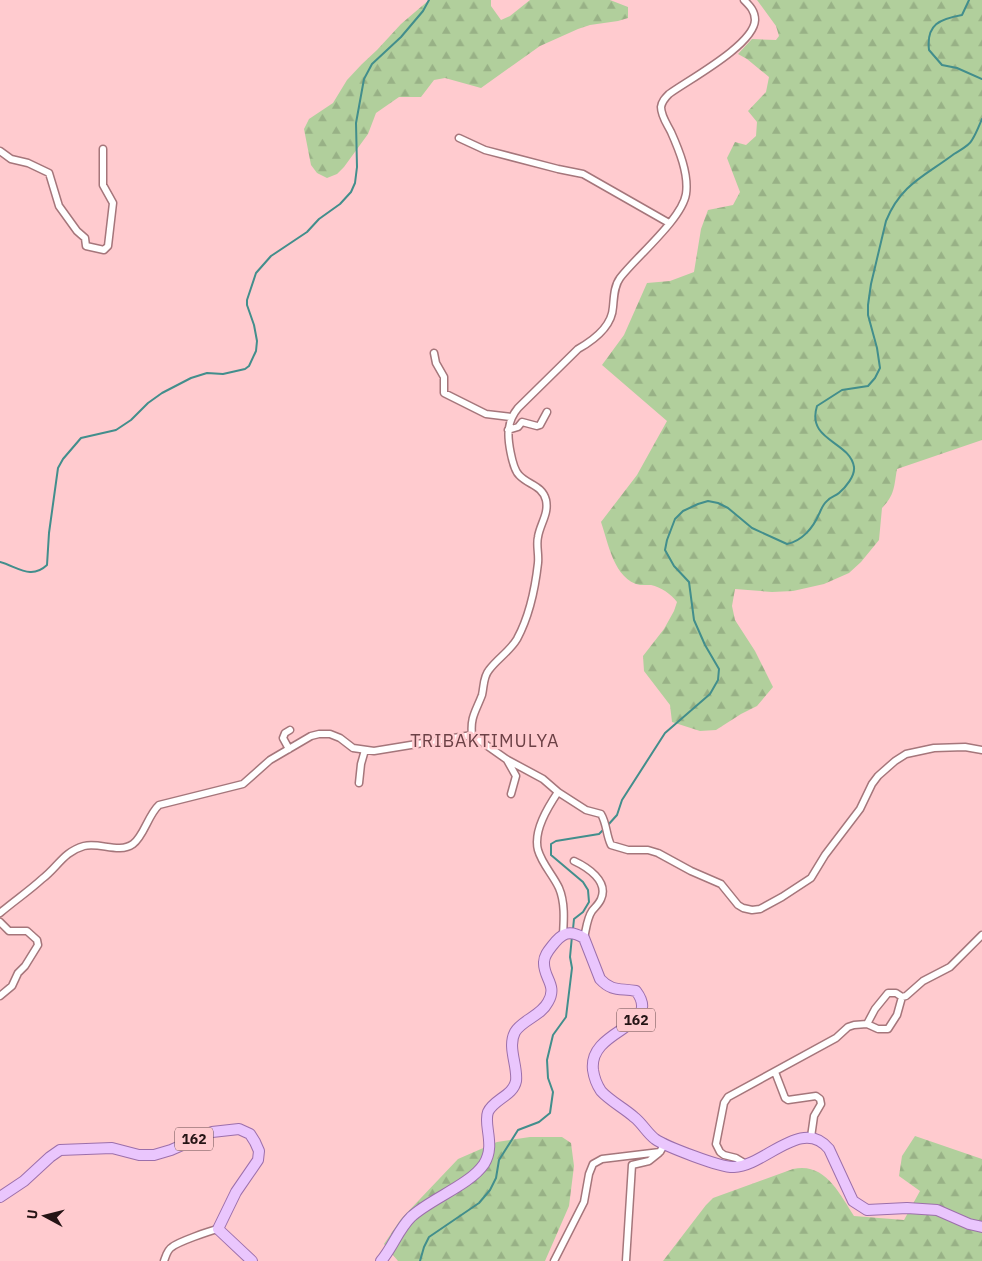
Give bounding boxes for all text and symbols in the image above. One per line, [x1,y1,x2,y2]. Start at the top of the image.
district label: TRIBAKTIMULYA [410,729,560,752]
road number: 162 [617,1008,655,1032]
road number: 162 [175,1128,213,1150]
north arrow [20,1191,70,1241]
text: U [23,1208,42,1220]

